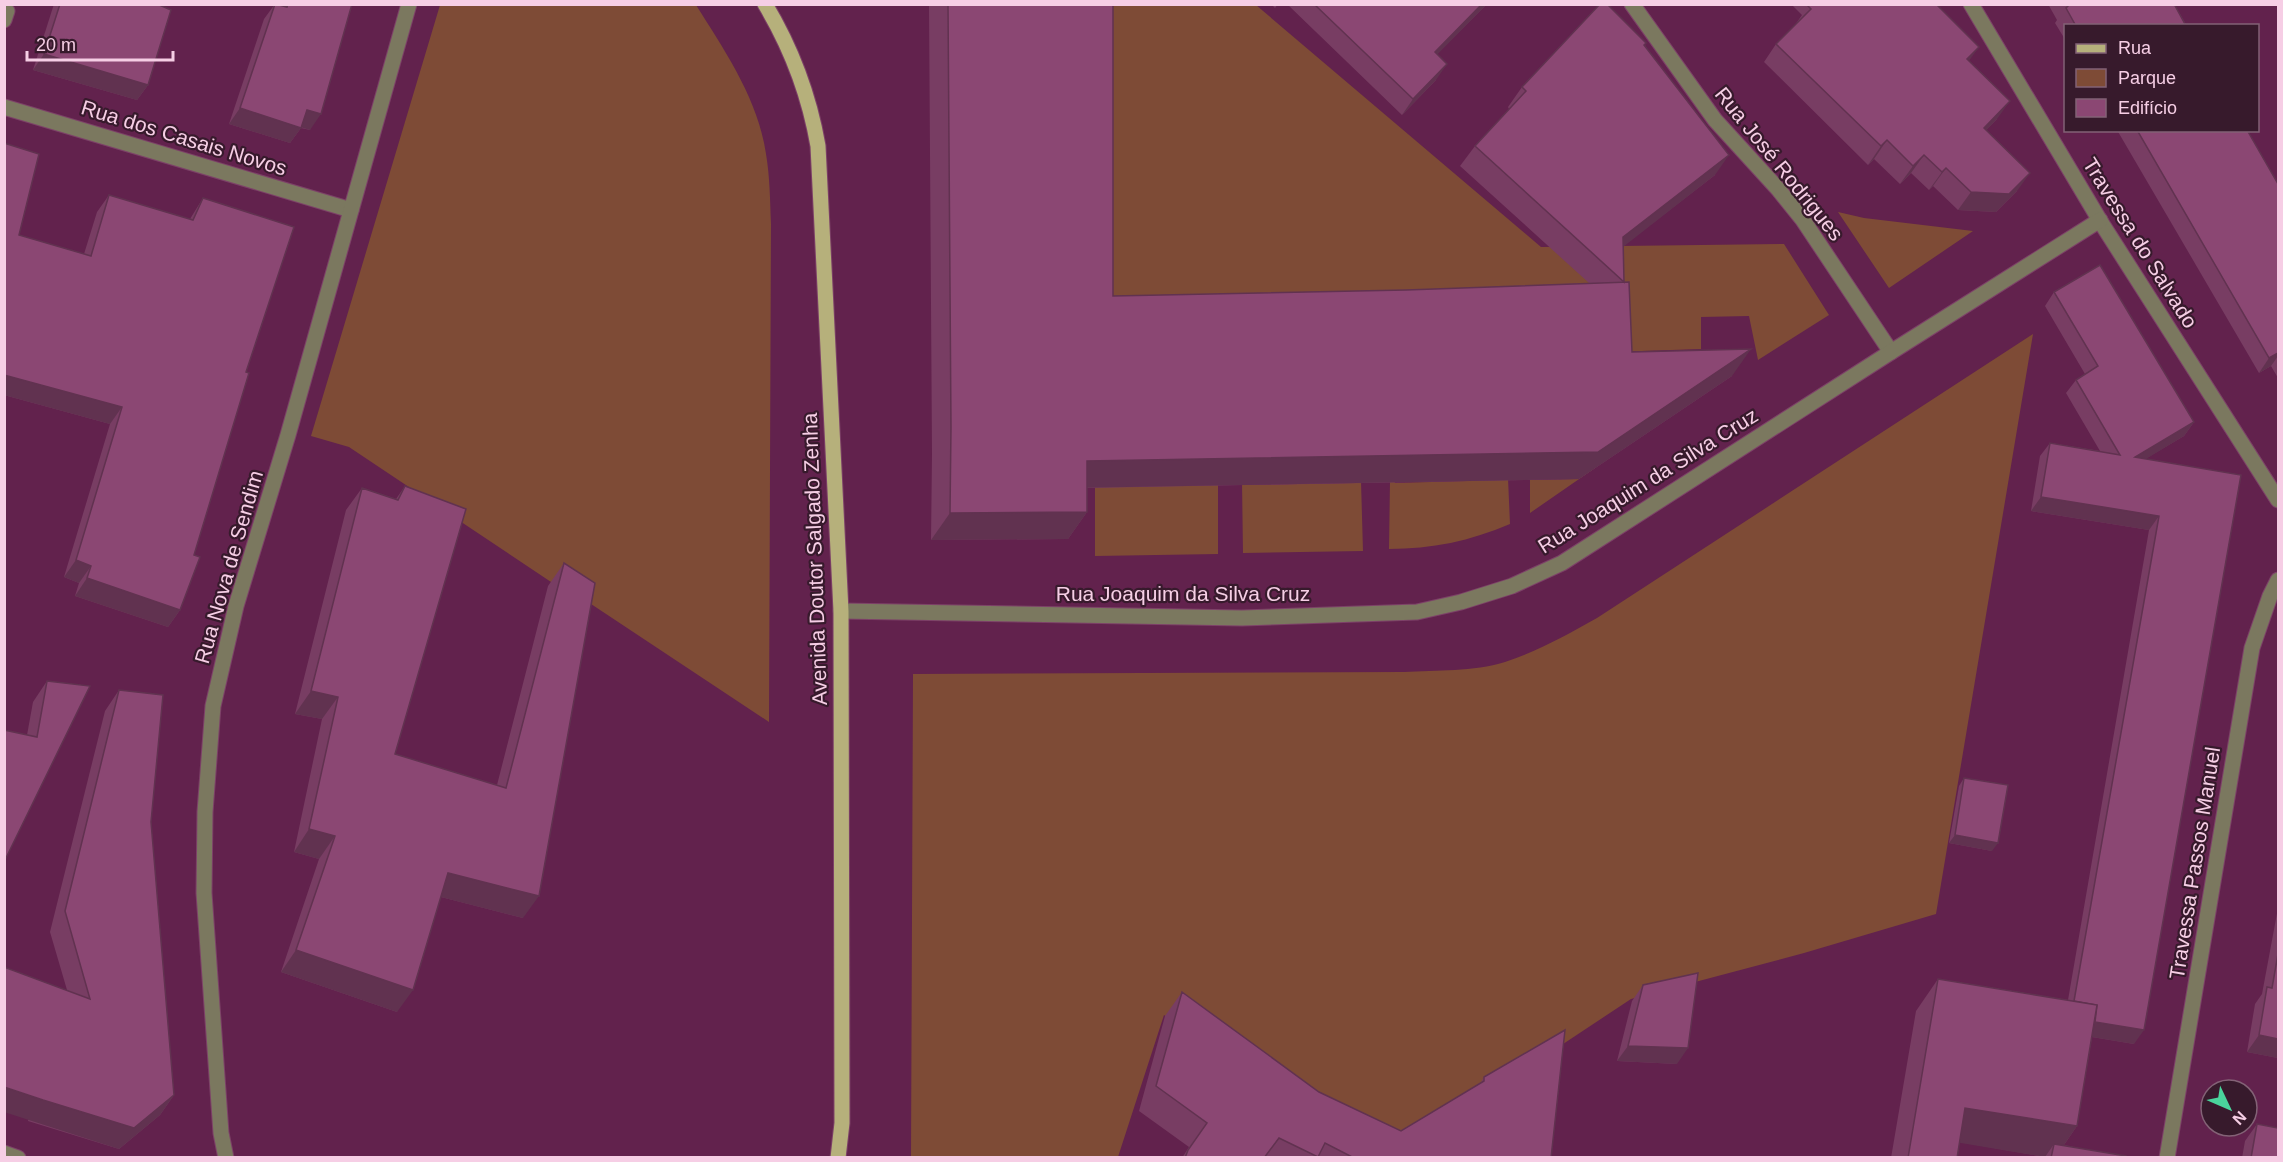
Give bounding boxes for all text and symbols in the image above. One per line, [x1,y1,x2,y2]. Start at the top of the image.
scale bar [27,24,172,62]
legend [2064,24,2259,132]
text: 20 m [36,35,76,55]
text: Rua [2118,38,2152,58]
text: Parque [2118,68,2176,88]
street label: Rua José Rodrigues [1711,83,1848,245]
street label: Rua dos Casais Novos [79,95,290,180]
text: Edifício [2118,98,2177,118]
street label: Travessa do Salvado [2079,153,2202,332]
street label: Rua Joaquim da Silva Cruz [1534,403,1762,558]
street label: Avenida Doutor Salgado Zenha [798,412,831,706]
street label: Rua Nova de Sendim [190,468,267,666]
street label: Rua Joaquim da Silva Cruz [1056,582,1310,605]
street label: Travessa Passos Manuel [2165,745,2224,981]
north arrow [2199,1078,2259,1138]
text: N [2229,1108,2250,1128]

